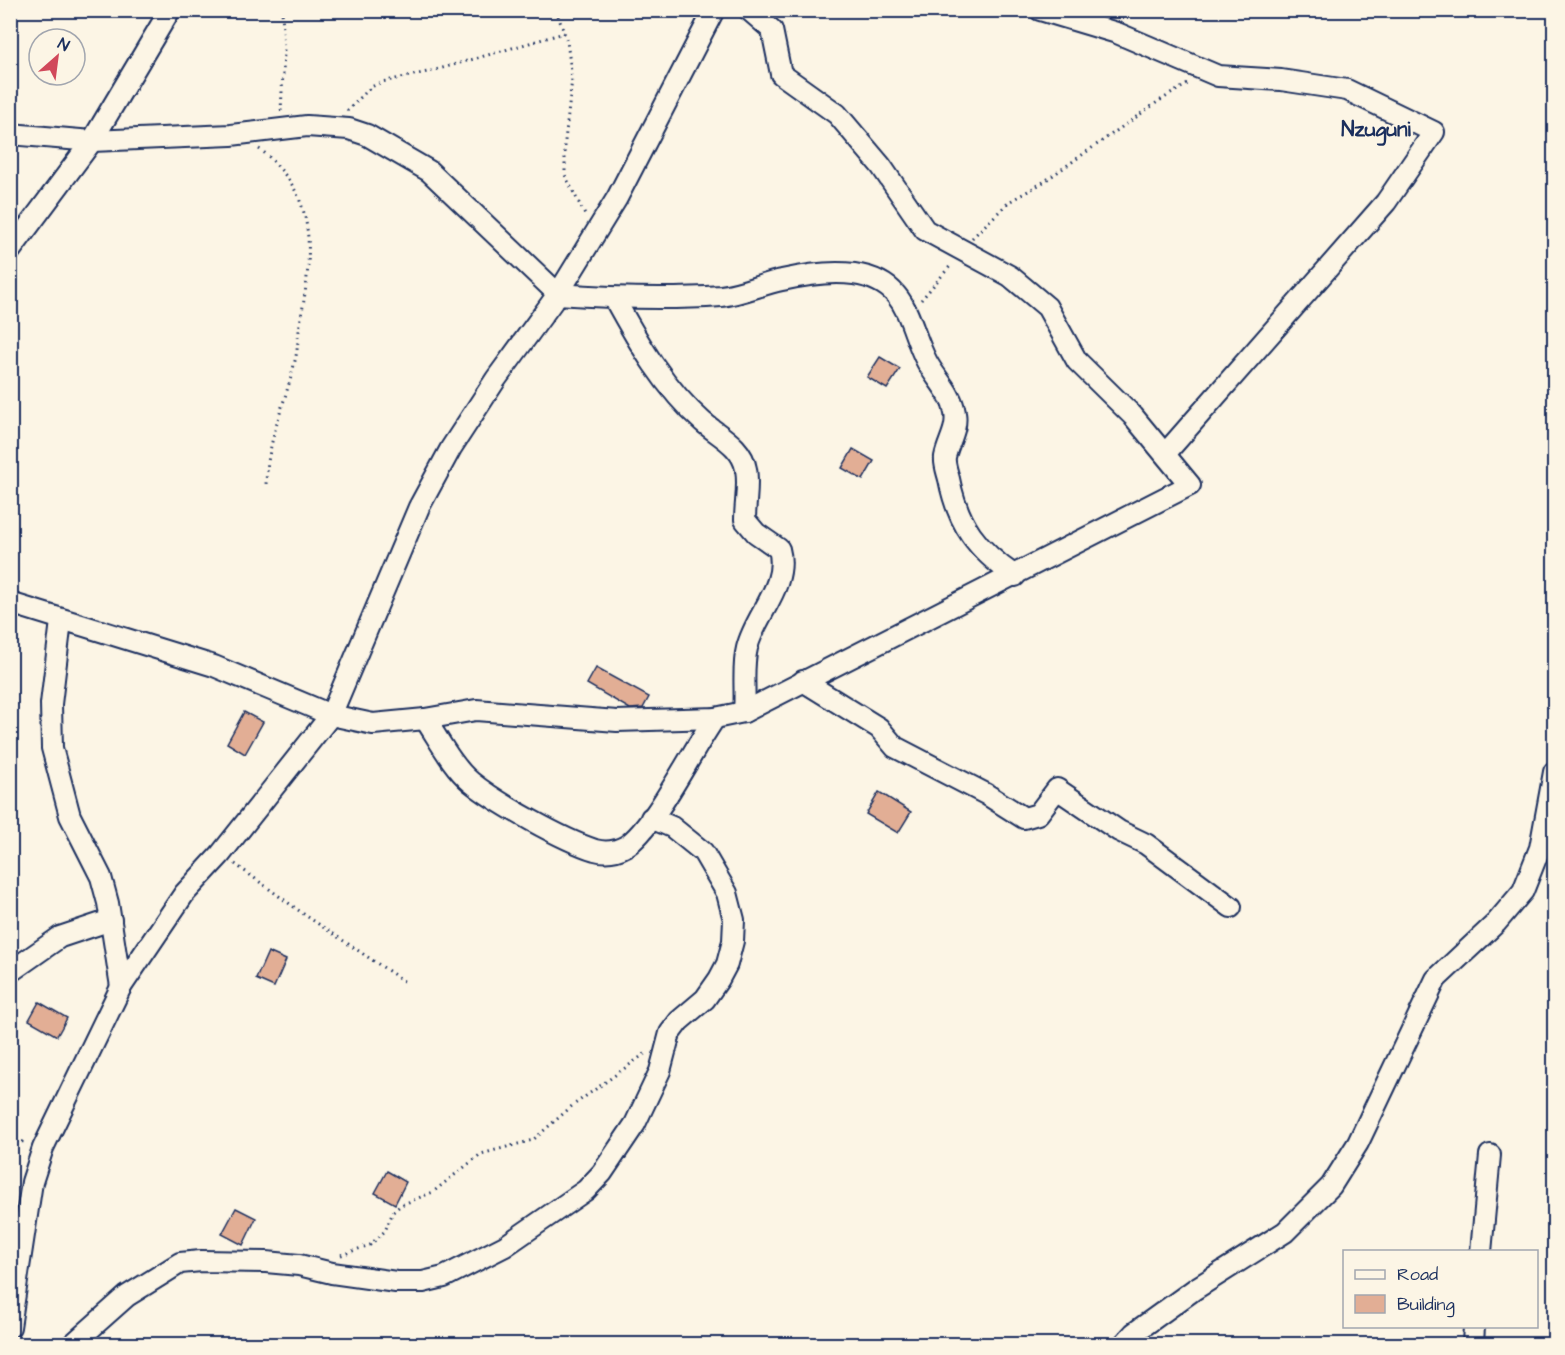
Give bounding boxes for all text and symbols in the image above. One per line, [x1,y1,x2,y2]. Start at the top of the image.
north arrow [27,27,87,87]
text: N [54,33,73,57]
district label: Nzuguni [1341,115,1412,146]
legend [1343,1250,1538,1328]
text: Road [1397,1262,1438,1287]
text: Building [1397,1292,1455,1318]

